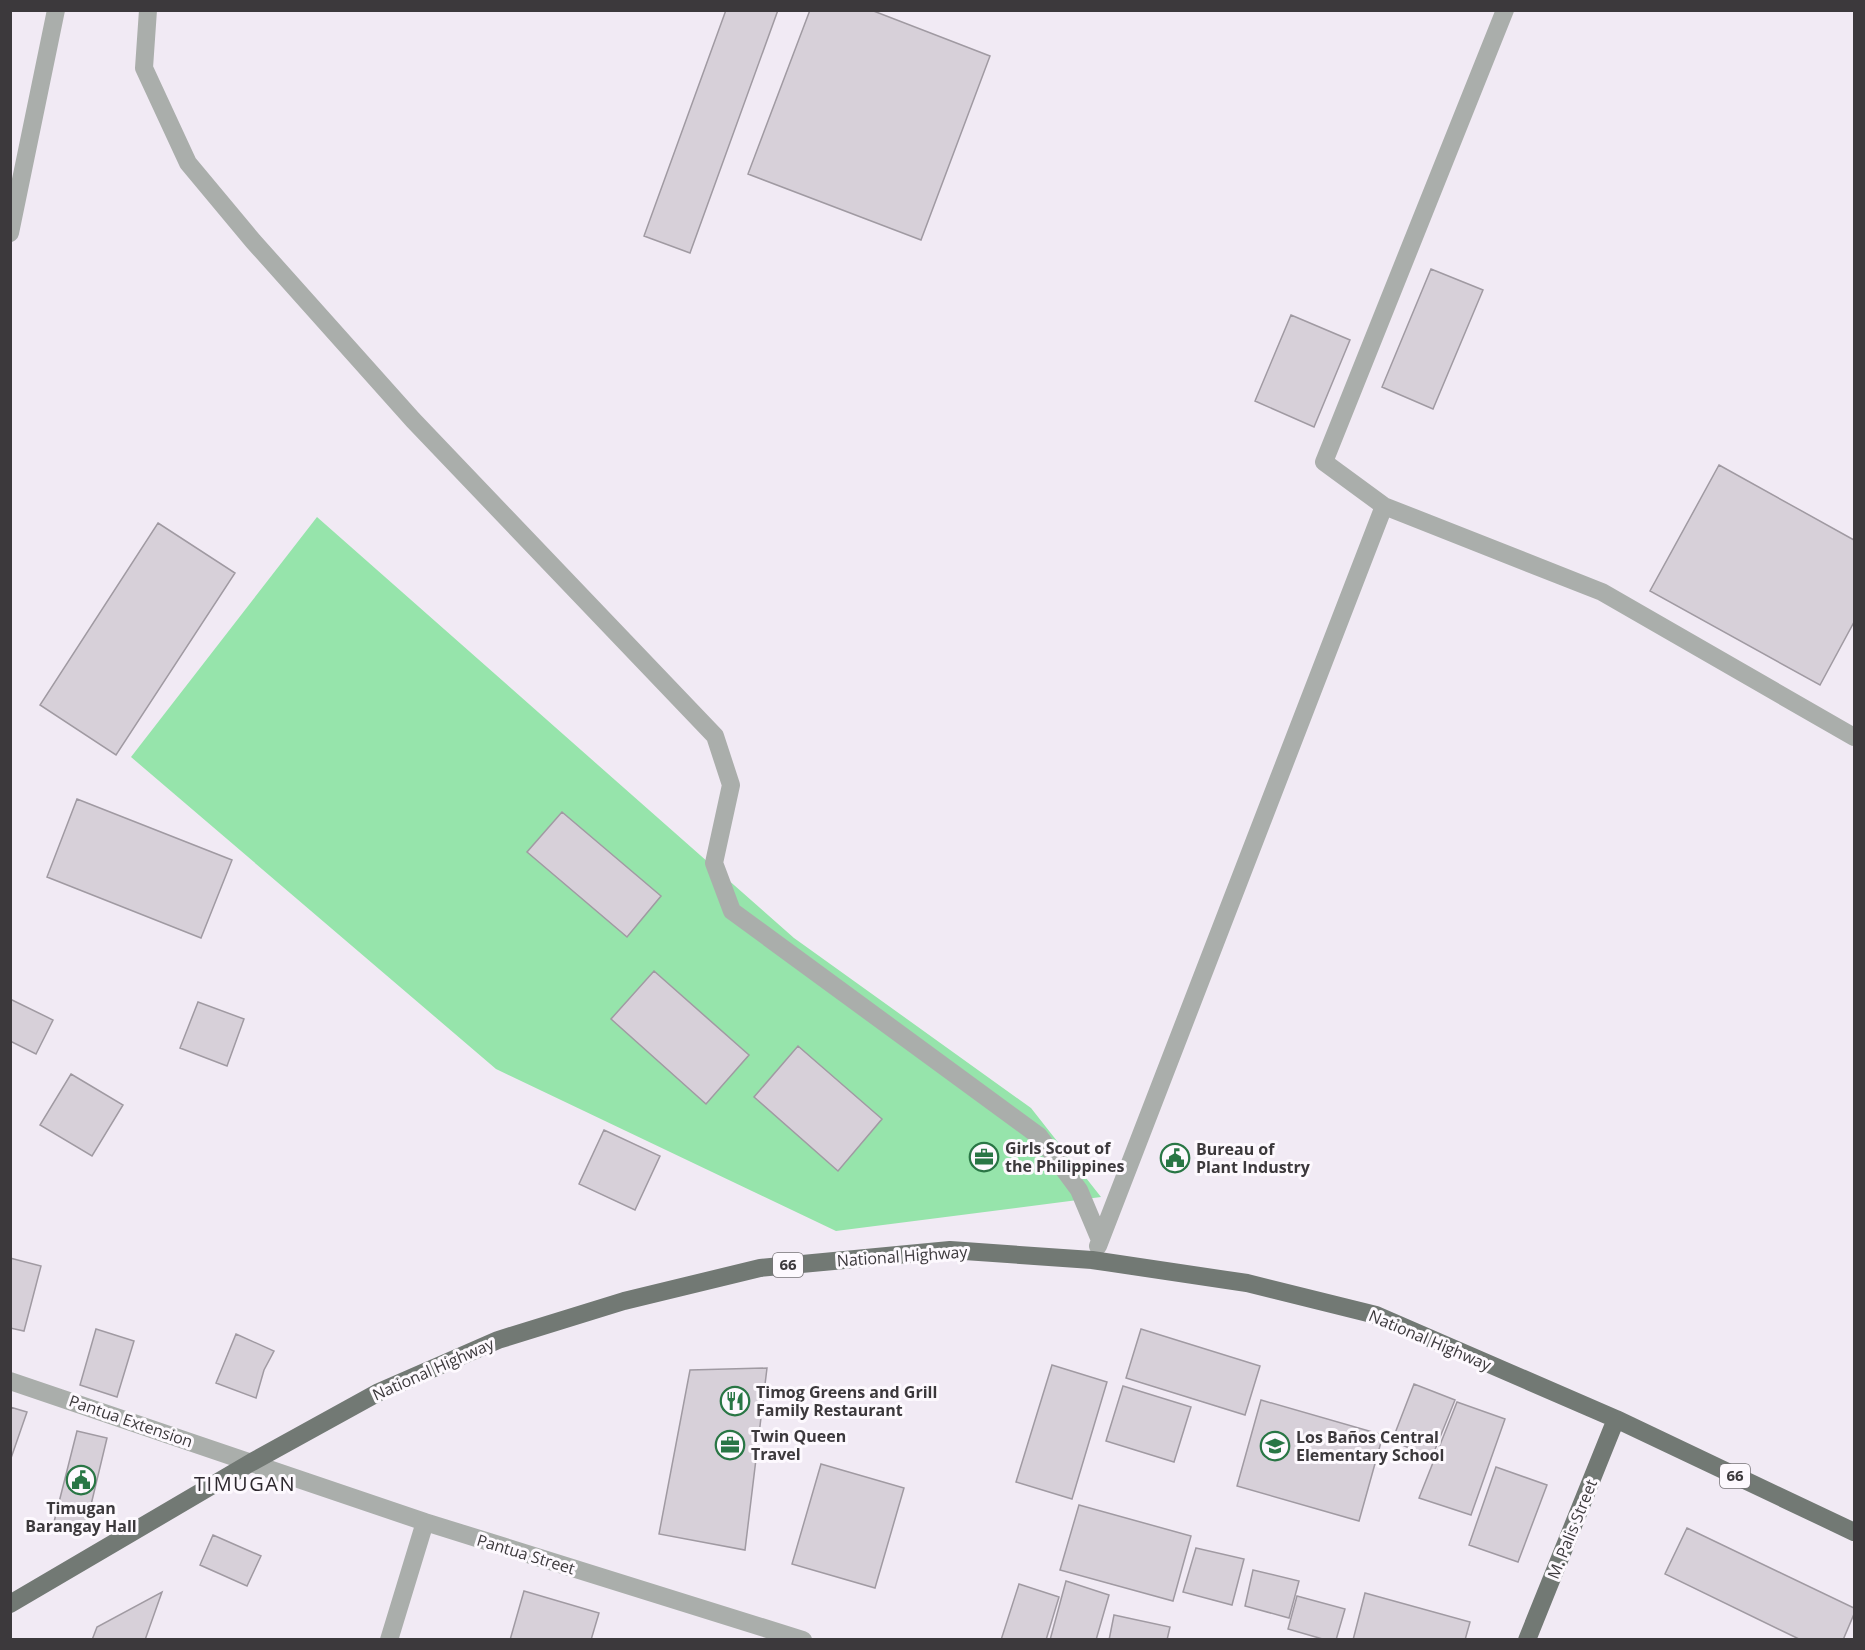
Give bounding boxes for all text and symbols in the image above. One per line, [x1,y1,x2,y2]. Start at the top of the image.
place label: Girls Scout of the Philippines [1005,1137,1124,1177]
place label: Bureau of Plant Industry [1196,1138,1311,1178]
office icon: Girls Scout of the Philippines [968,1141,1000,1173]
public building icon: Bureau of Plant Industry [1159,1142,1191,1174]
street label: National Highway [836,1240,969,1272]
road number: 66 [773,1253,803,1277]
street label: National Highway [1365,1304,1495,1376]
street label: National Highway [369,1332,498,1406]
place label: Timog Greens and Grill Family Restaurant [756,1381,937,1421]
restaurant icon: Timog Greens and Grill Family Restaurant [719,1385,751,1417]
street label: Pantua Extension [66,1389,196,1453]
place label: Twin Queen Travel [751,1425,846,1465]
place label: Los Baños Central Elementary School [1296,1426,1444,1466]
office icon: Twin Queen Travel [714,1429,746,1461]
school or university icon: Los Baños Central Elementary School [1259,1430,1291,1462]
public building icon: Timugan Barangay Hall [65,1464,97,1496]
road number: 66 [1720,1464,1750,1488]
district label: TIMUGAN [194,1470,296,1497]
street label: M. Palis Street [1542,1476,1602,1582]
place label: Timugan Barangay Hall [25,1497,137,1537]
street label: Pantua Street [474,1529,578,1579]

